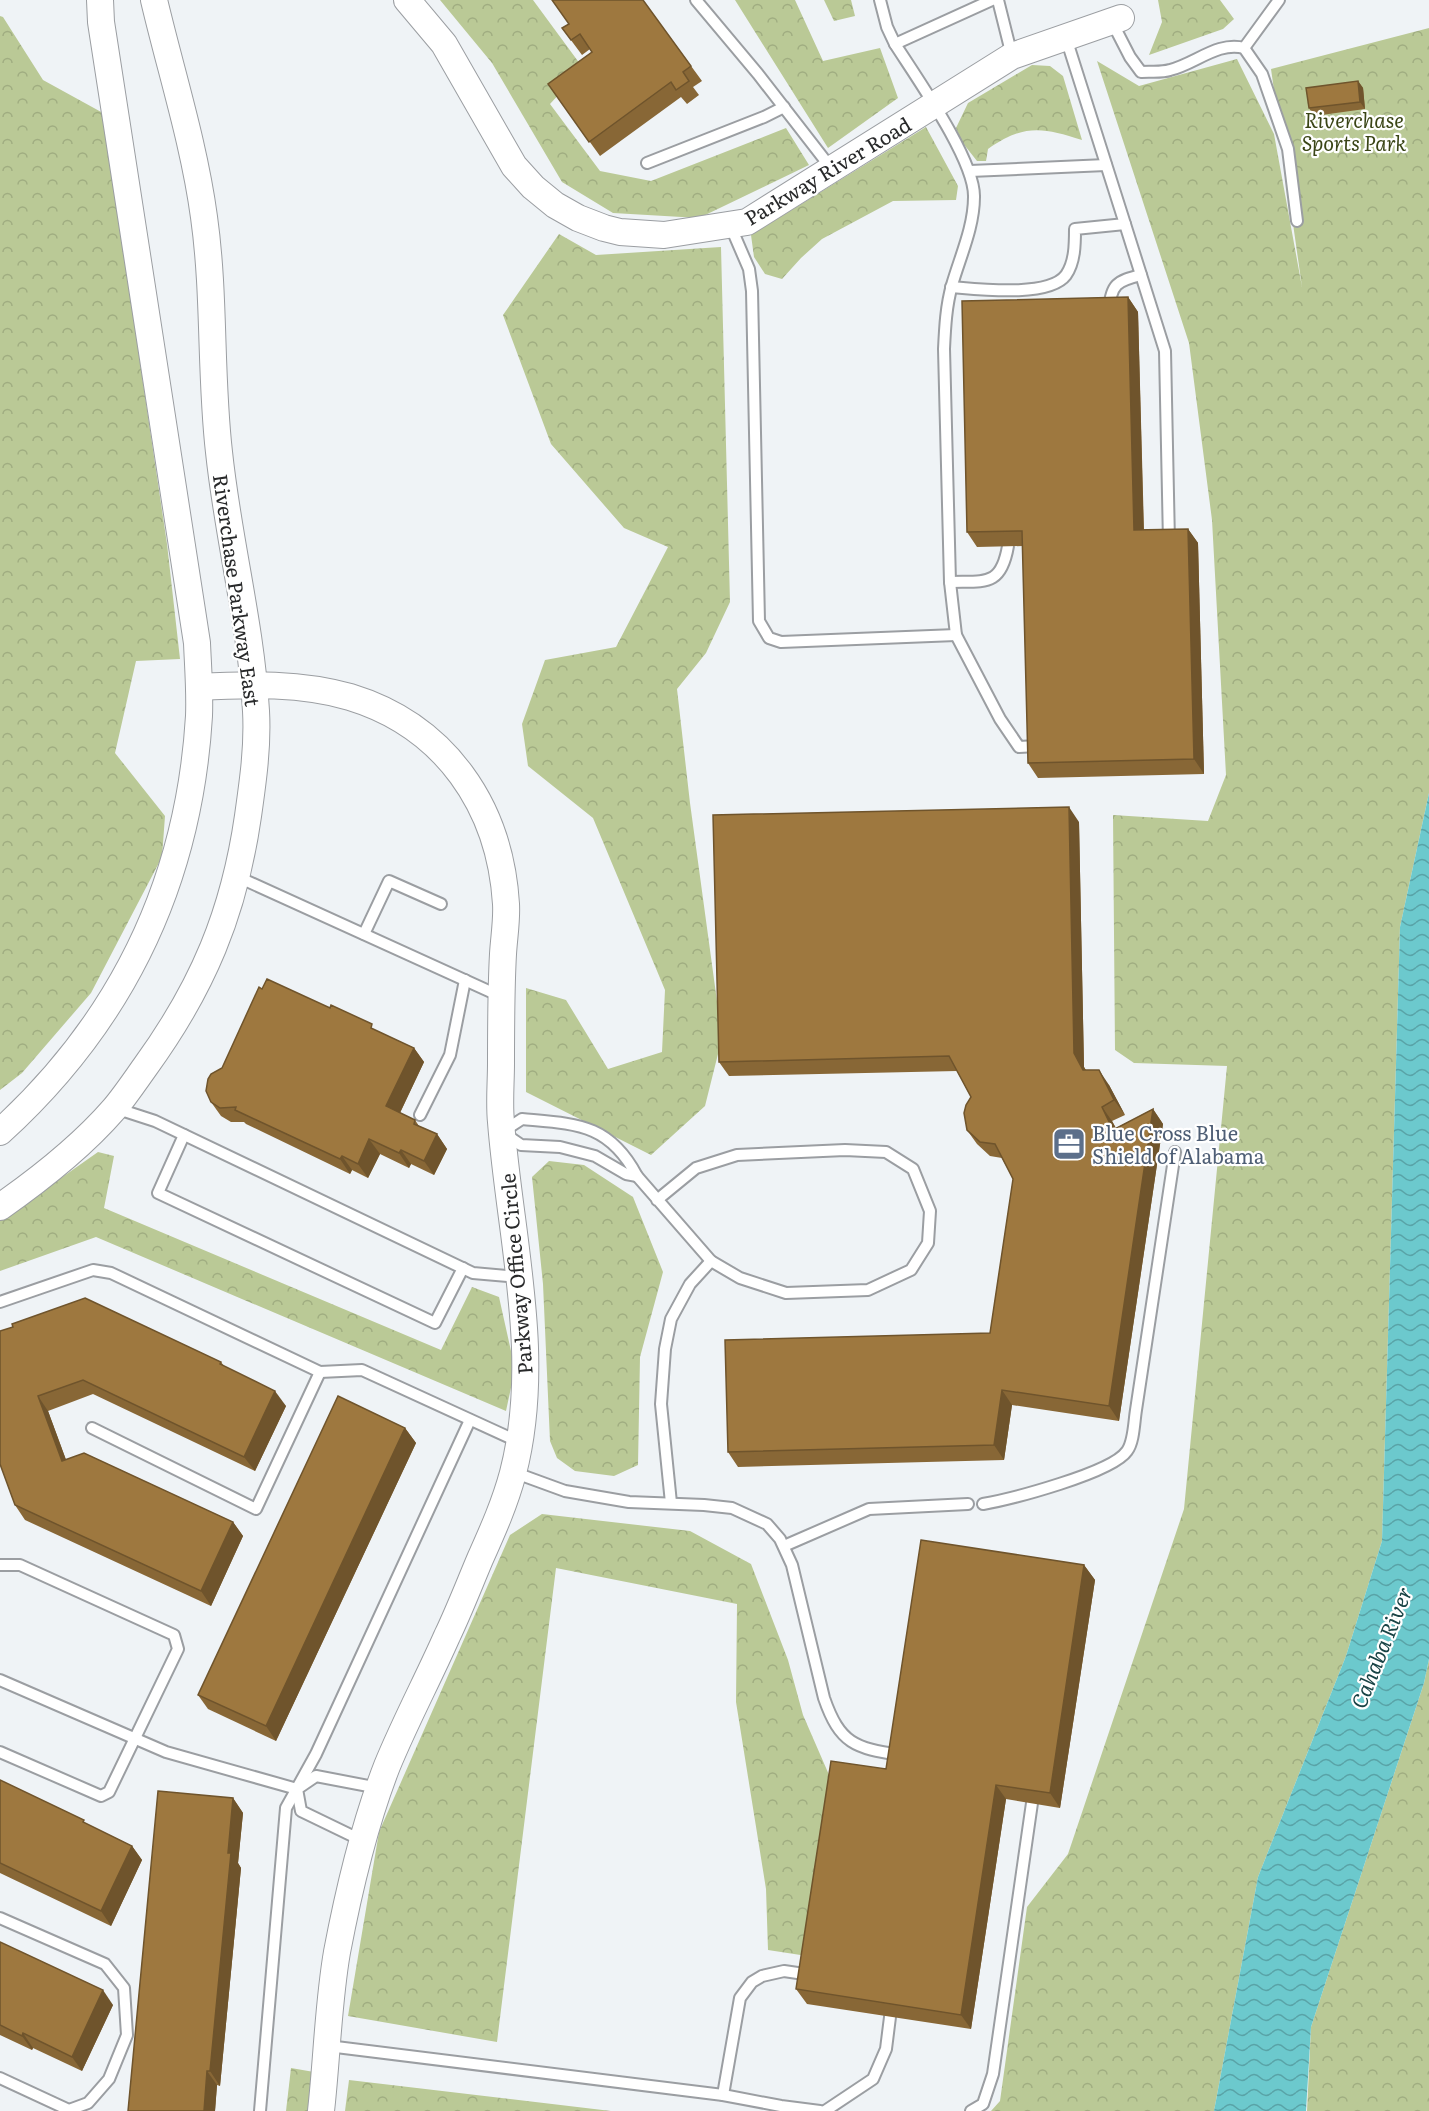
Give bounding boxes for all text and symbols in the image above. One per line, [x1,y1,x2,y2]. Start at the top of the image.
park label: Riverchase Sports Park [1302,104,1406,157]
street label: Parkway River Road [738,108,916,232]
street label: Riverchase Parkway East [207,472,269,708]
place label: Blue Cross Blue Shield of Alabama [1092,1117,1265,1170]
office icon: Blue Cross Blue Shield of Alabama [1051,1126,1087,1162]
street label: Parkway Office Circle [491,1172,539,1376]
water label: Cahaba River [1342,1581,1419,1713]

